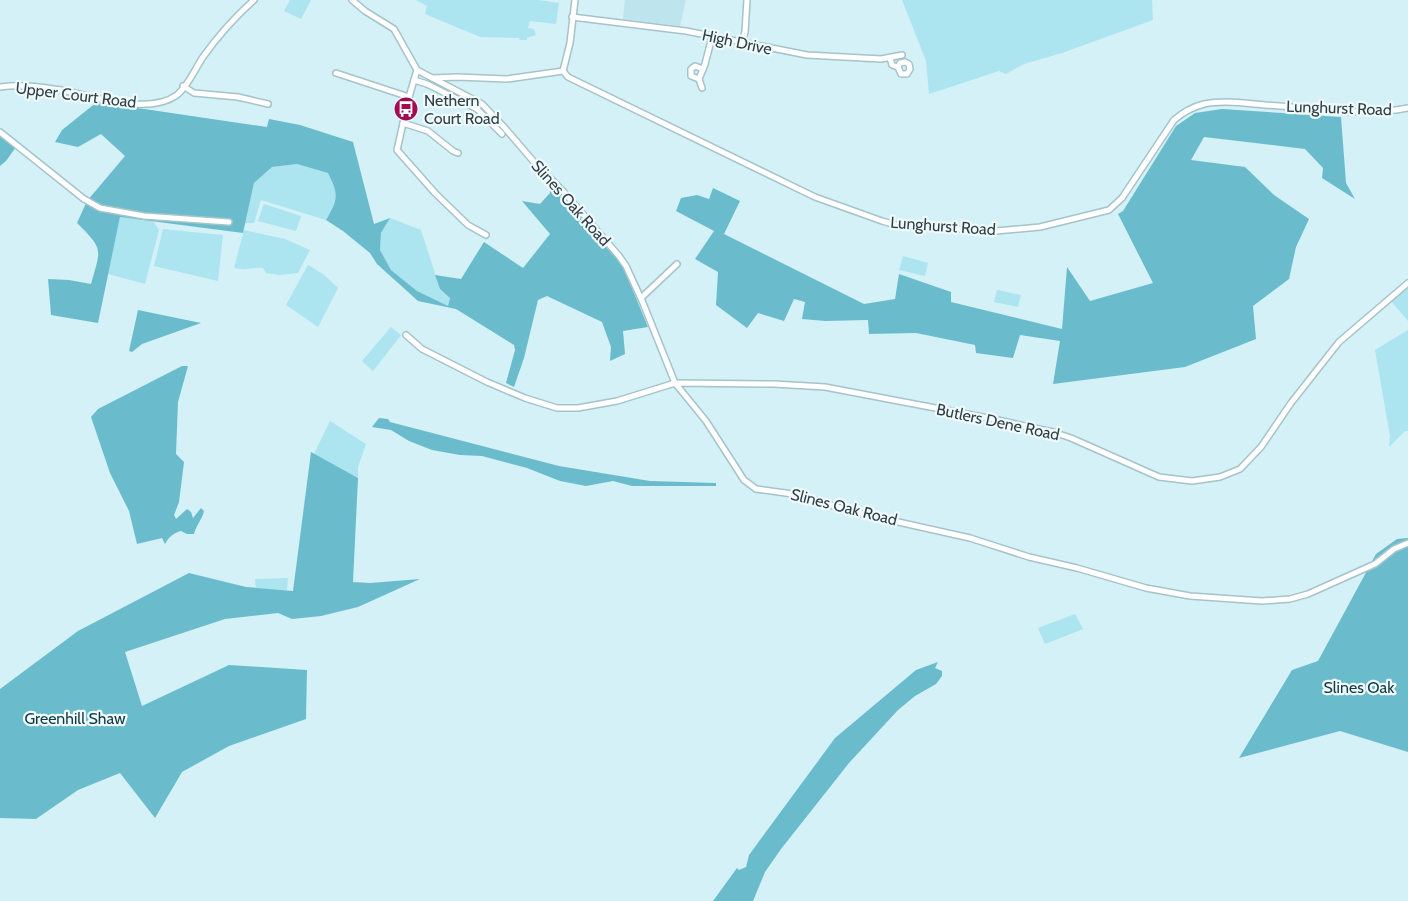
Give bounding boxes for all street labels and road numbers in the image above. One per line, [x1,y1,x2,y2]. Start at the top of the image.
street label: High Drive [700,25,774,59]
street label: Upper Court Road [15,78,137,112]
street label: Lunghurst Road [1286,97,1392,119]
street label: Slines Oak Road [527,156,615,250]
street label: Lunghurst Road [890,213,996,239]
street label: Butlers Dene Road [935,400,1061,444]
street label: Slines Oak Road [789,485,899,529]

